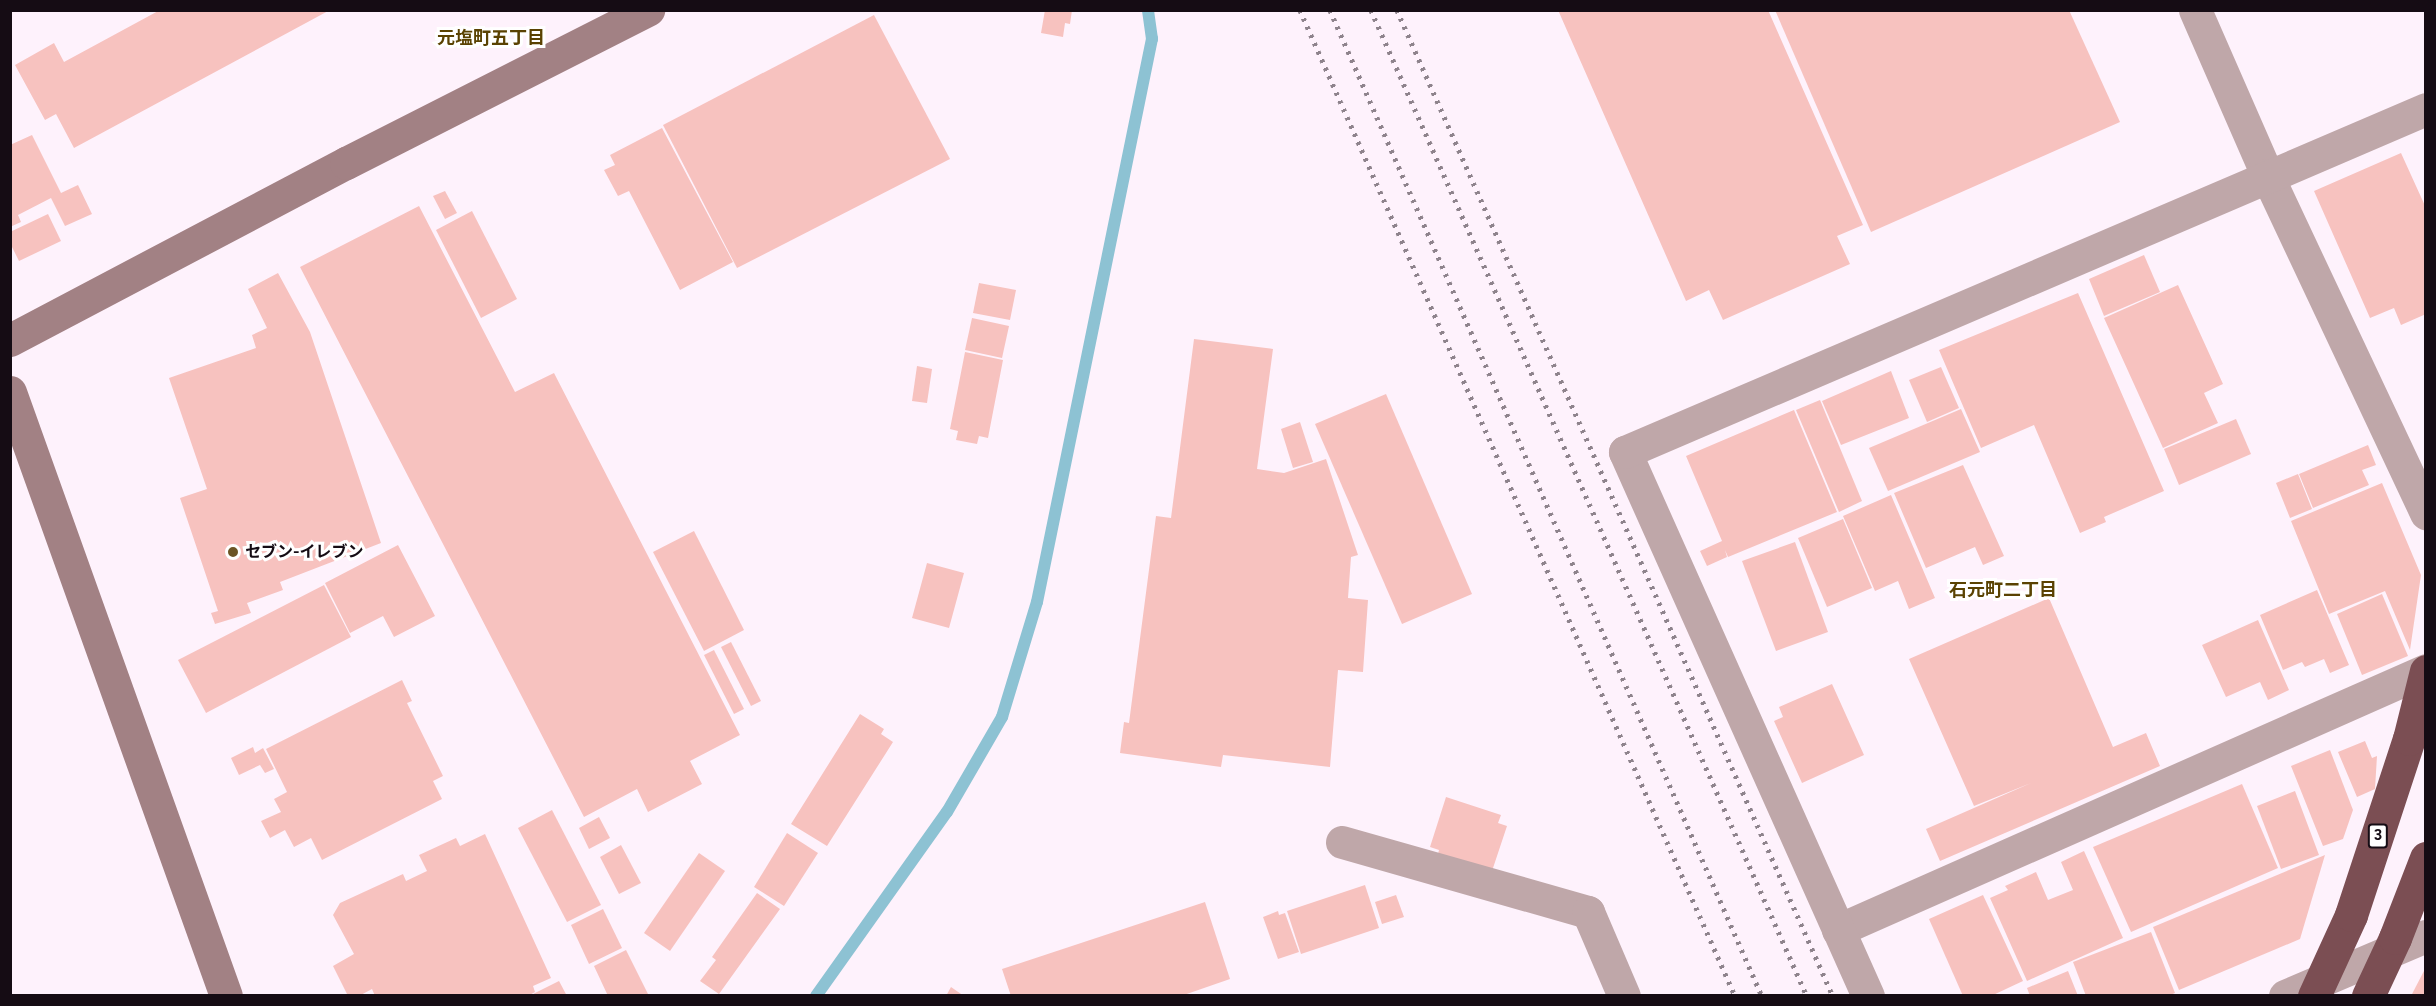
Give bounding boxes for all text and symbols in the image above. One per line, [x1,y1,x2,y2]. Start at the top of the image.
district label: 元塩町五丁目 [437,27,545,49]
place label: セブン-イレブン [245,542,364,562]
marker: セブン-イレブン [226,545,240,559]
district label: 石元町二丁目 [1949,579,2057,601]
road number: 3 [2368,824,2388,848]

